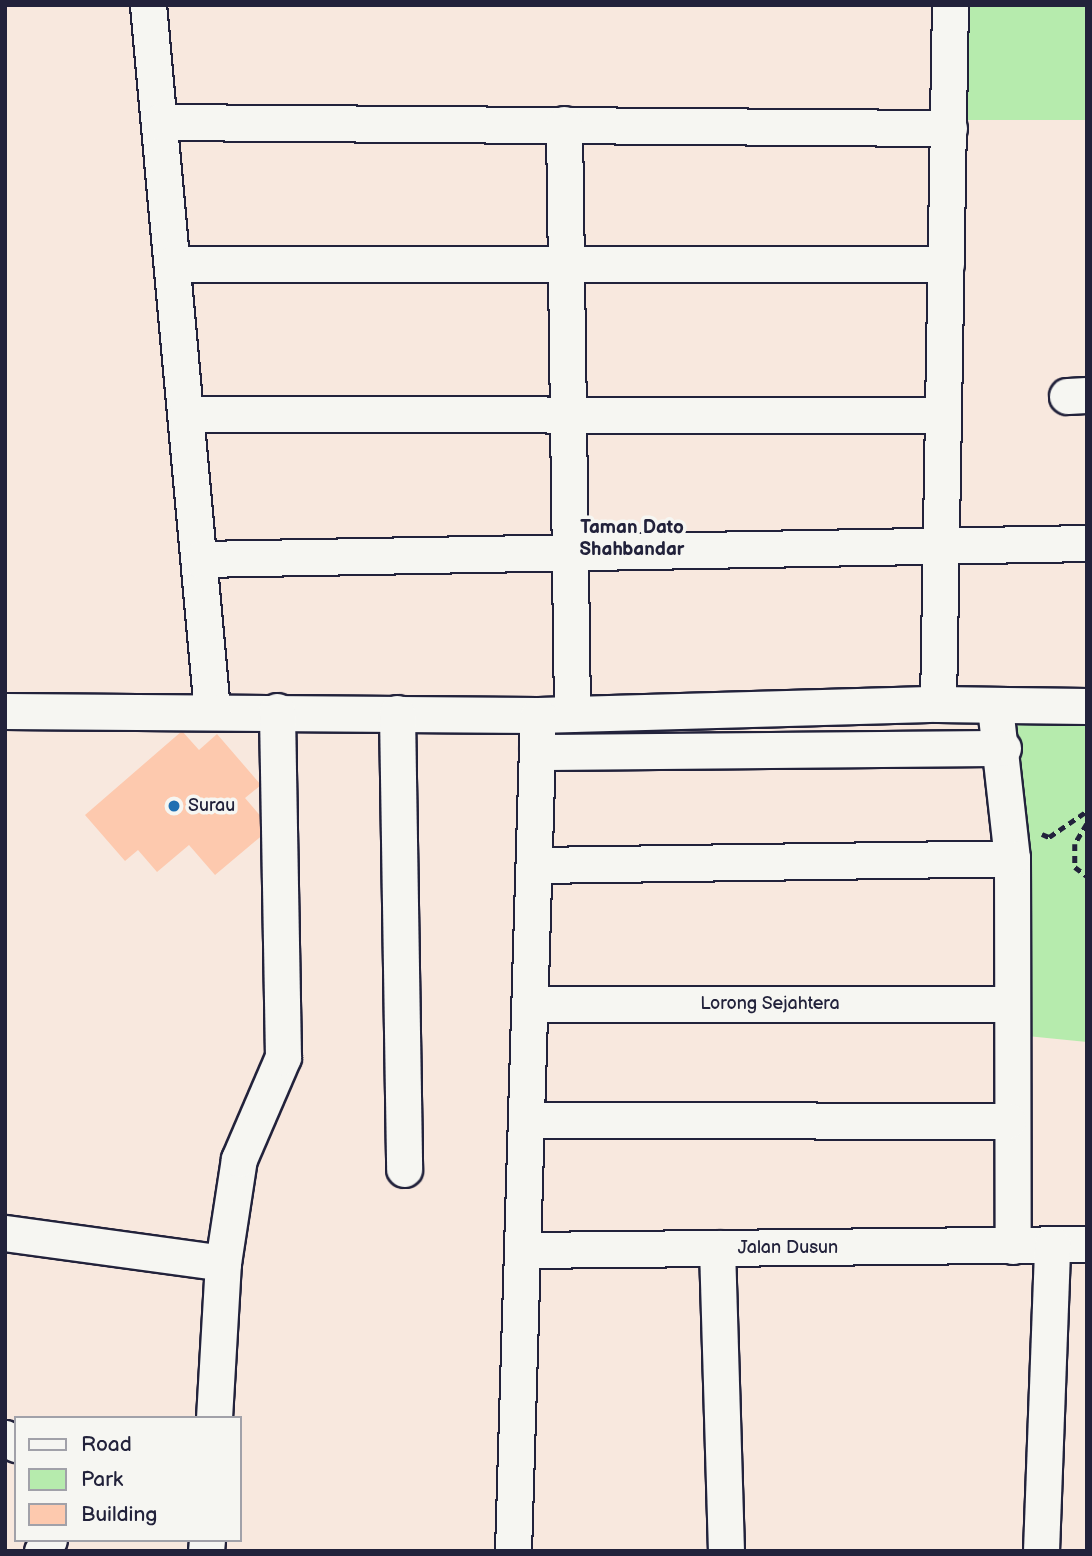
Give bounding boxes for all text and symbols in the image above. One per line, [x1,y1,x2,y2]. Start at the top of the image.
district label: Taman Dato Shahbandar [580,517,684,561]
place label: Surau [188,795,235,817]
marker: Surau [166,798,182,814]
street label: Lorong Sejahtera [700,993,840,1015]
street label: Jalan Dusun [738,1237,838,1259]
legend [14,1416,242,1542]
text: Road [81,1432,132,1457]
text: Park [81,1467,123,1492]
text: Building [81,1502,157,1527]

